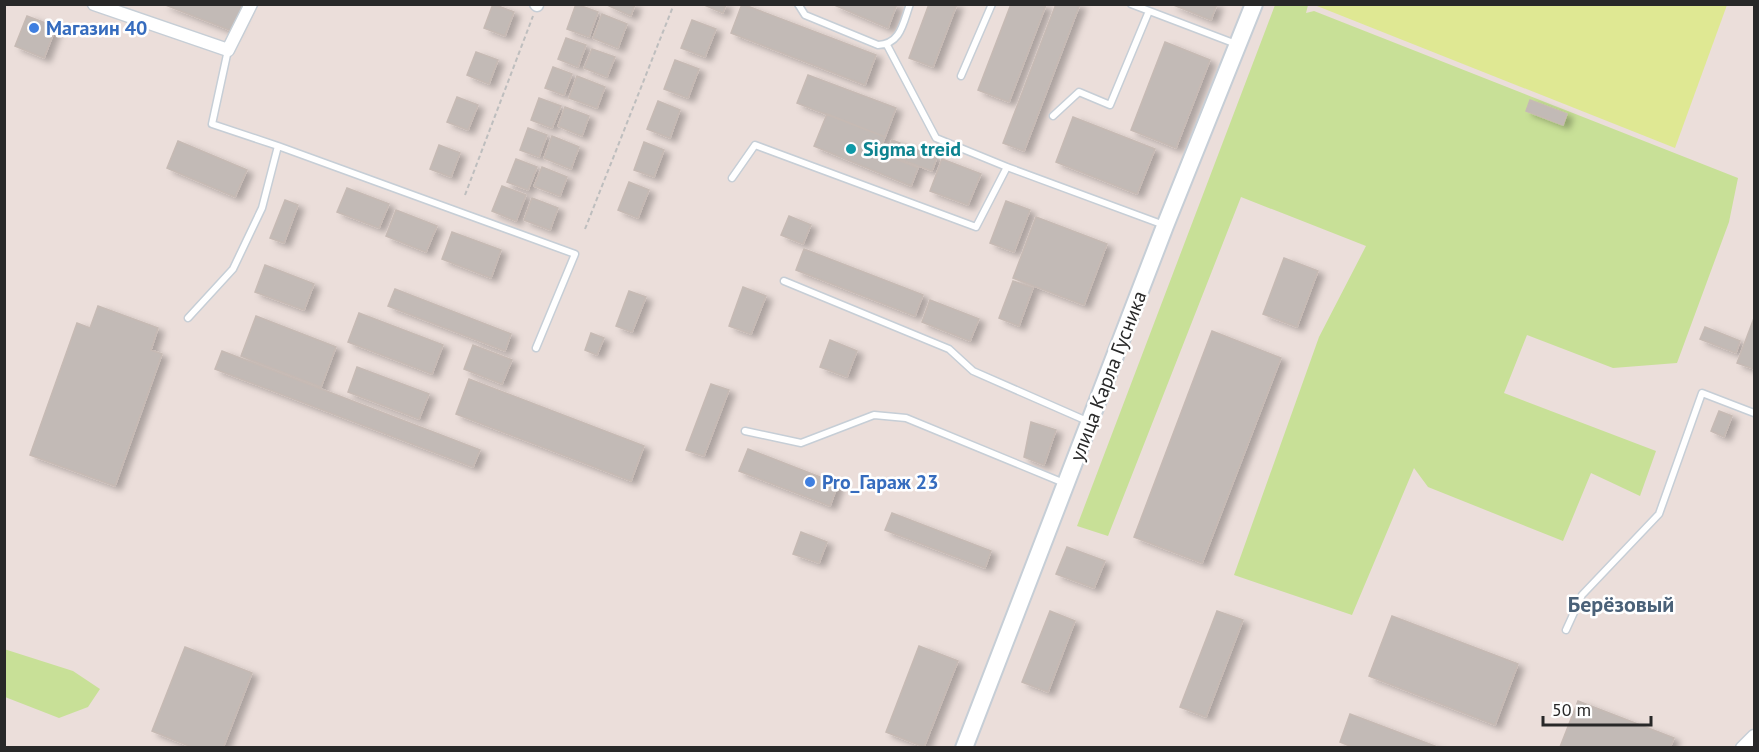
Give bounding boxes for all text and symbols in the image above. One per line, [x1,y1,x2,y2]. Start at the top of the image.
place label: Магазин 40 [46,15,147,41]
marker: Магазин 40 [27,21,41,35]
place label: Sigma treid [863,136,961,162]
marker: Sigma treid [844,142,858,156]
street label: улица Карла Гусника [1064,287,1152,465]
place label: Pro_Гараж 23 [822,469,939,495]
marker: Pro_Гараж 23 [803,475,817,489]
district label: Берёзовый [1568,590,1674,618]
scale bar [1543,689,1651,727]
text: 50 m [1552,698,1591,721]

